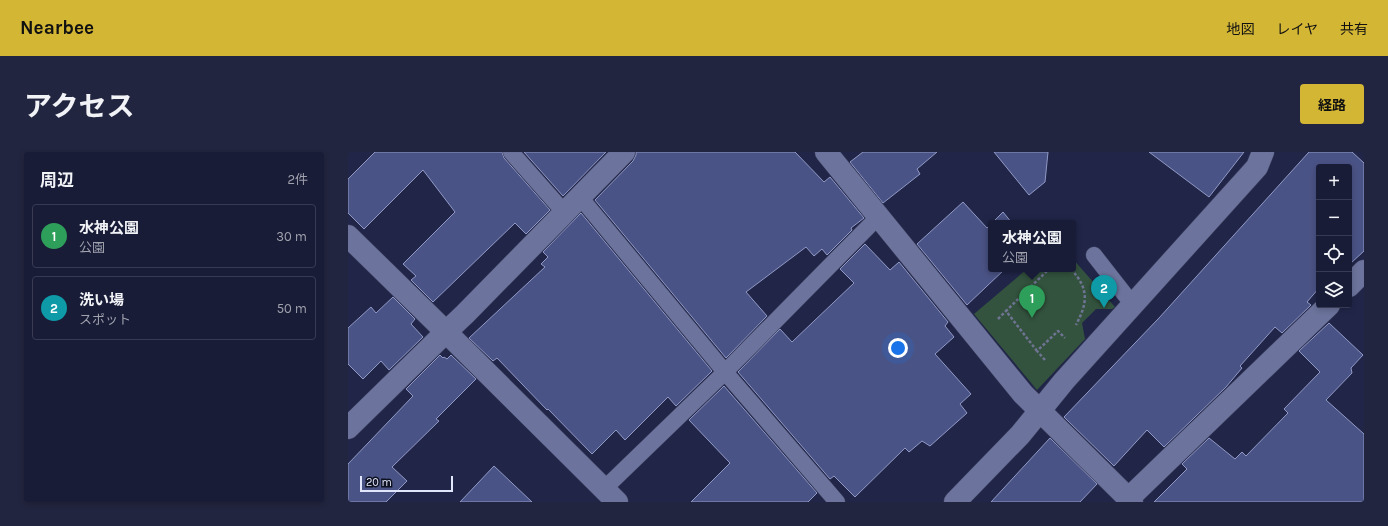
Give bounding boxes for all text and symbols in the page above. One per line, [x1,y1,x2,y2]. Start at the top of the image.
text: Nearbee [20,17,94,39]
text: 地図 [1226,21,1254,38]
text: レイヤ [1276,21,1318,38]
text: 共有 [1340,21,1368,38]
button: 経路 [1300,84,1364,124]
text: アクセス [24,90,135,123]
map controls [1316,164,1352,308]
button: + [1316,164,1352,200]
text: 周辺 [40,170,74,190]
text: 2件 [287,172,308,187]
button: − [1316,200,1352,236]
text: 水神公園 [79,219,139,237]
popup [988,220,1076,272]
text: 1 [52,229,56,244]
text: 30 m [276,229,307,244]
text: 水神公園 [1002,229,1062,247]
button: locate [1316,236,1352,272]
text: 公園 [79,240,105,255]
text: 公園 [1002,250,1028,265]
button: layers [1316,272,1352,308]
pin: 2 [1091,275,1117,308]
pin: 1 [1019,285,1045,318]
text: 洗い場 [79,291,124,309]
text: 2 [50,301,58,316]
text: 50 m [277,301,307,316]
text: スポット [79,312,131,327]
your location [888,338,908,358]
scale bar [360,474,453,493]
text: 20 m [366,476,392,489]

